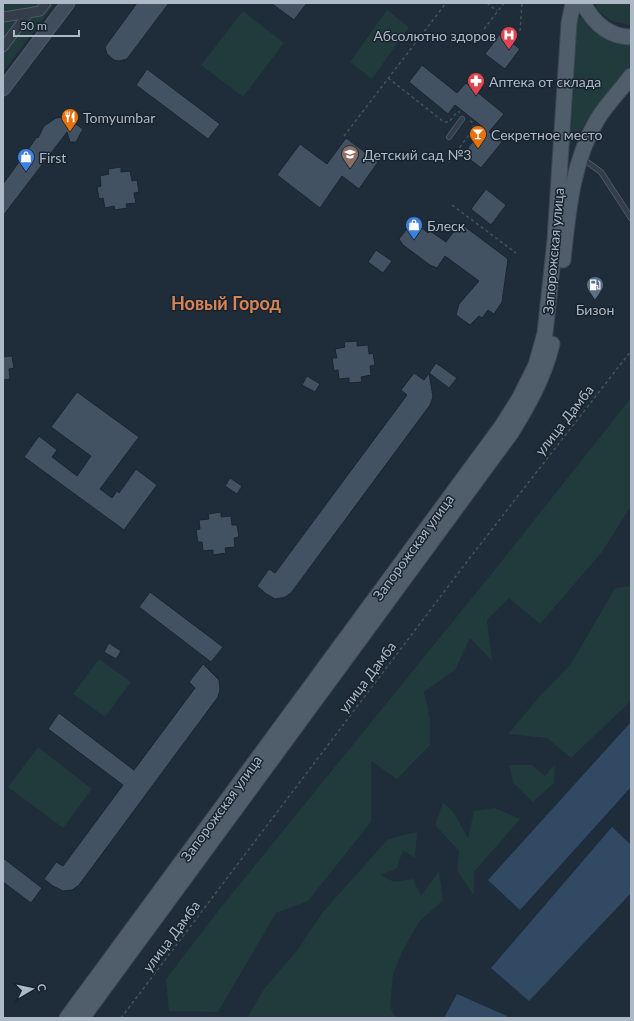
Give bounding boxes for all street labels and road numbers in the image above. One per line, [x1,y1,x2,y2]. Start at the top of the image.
street label: Запорожская улица [539,187,567,315]
street label: улица Дамба [531,381,597,459]
street label: Запорожская улица [369,491,457,603]
street label: улица Дамба [335,638,399,716]
street label: Запорожская улица [177,752,265,864]
street label: улица Дамба [139,897,203,975]

